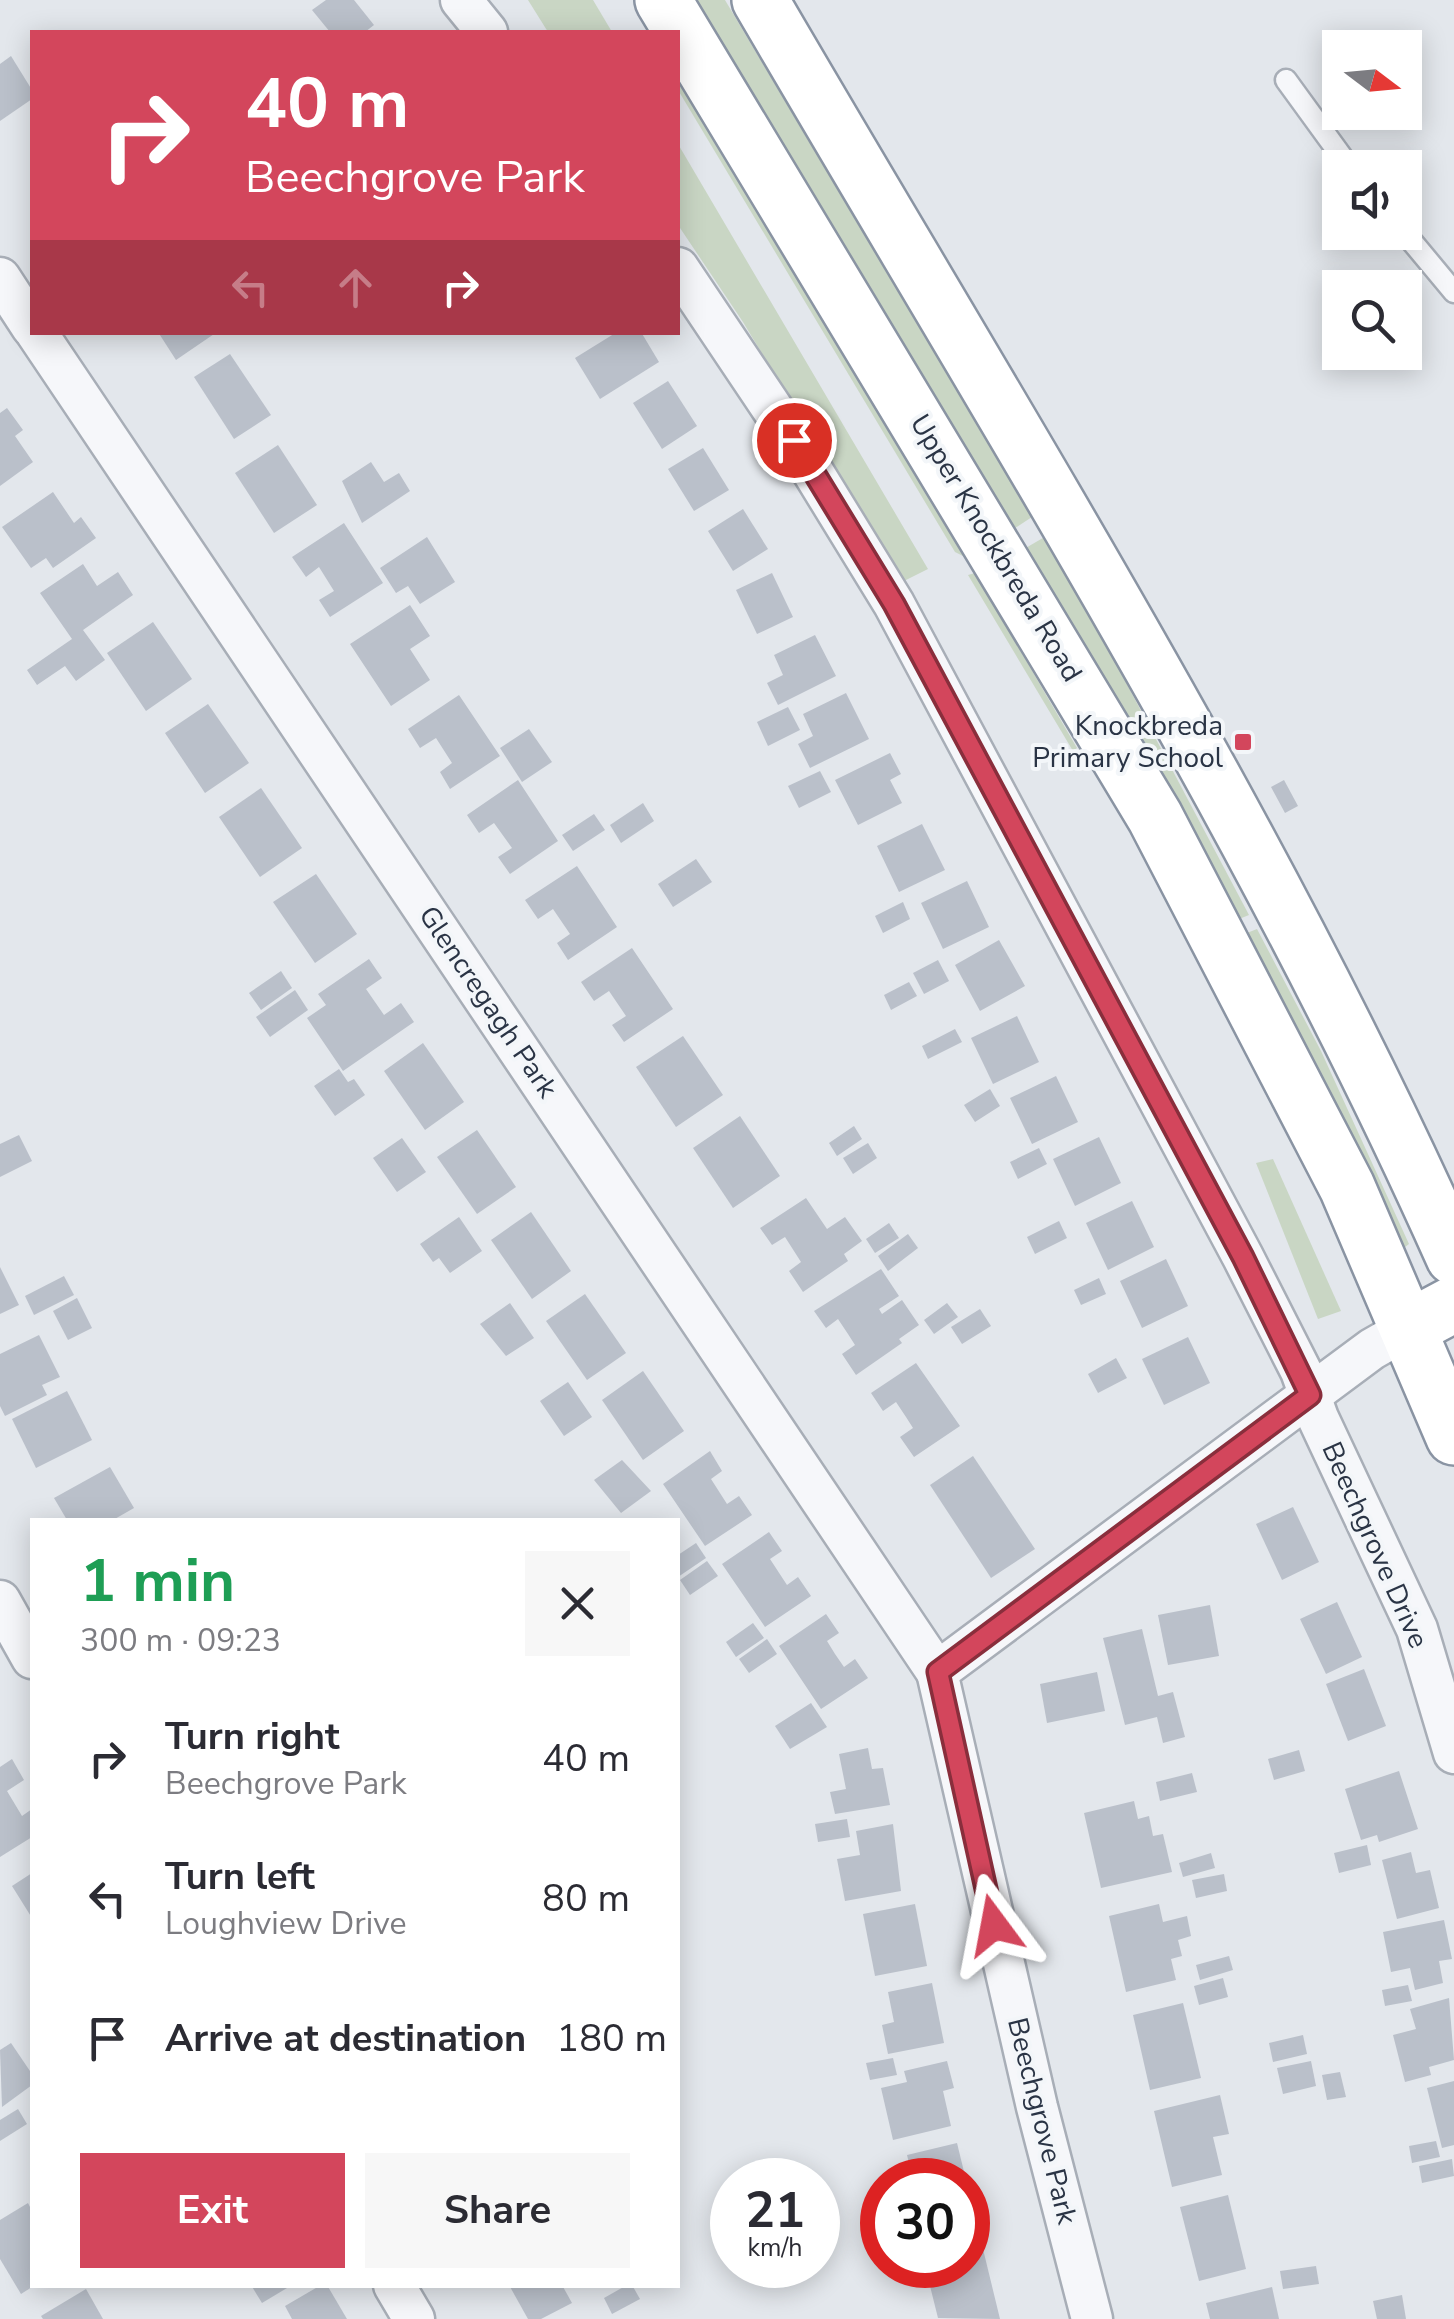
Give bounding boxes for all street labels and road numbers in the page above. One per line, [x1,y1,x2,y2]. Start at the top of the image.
street label: Upper Knockbreda Road [901,407,1091,689]
street label: Glencregagh Park [410,899,567,1106]
street label: Beechgrove Drive [1313,1436,1437,1654]
street label: Beechgrove Park [998,2014,1086,2229]

